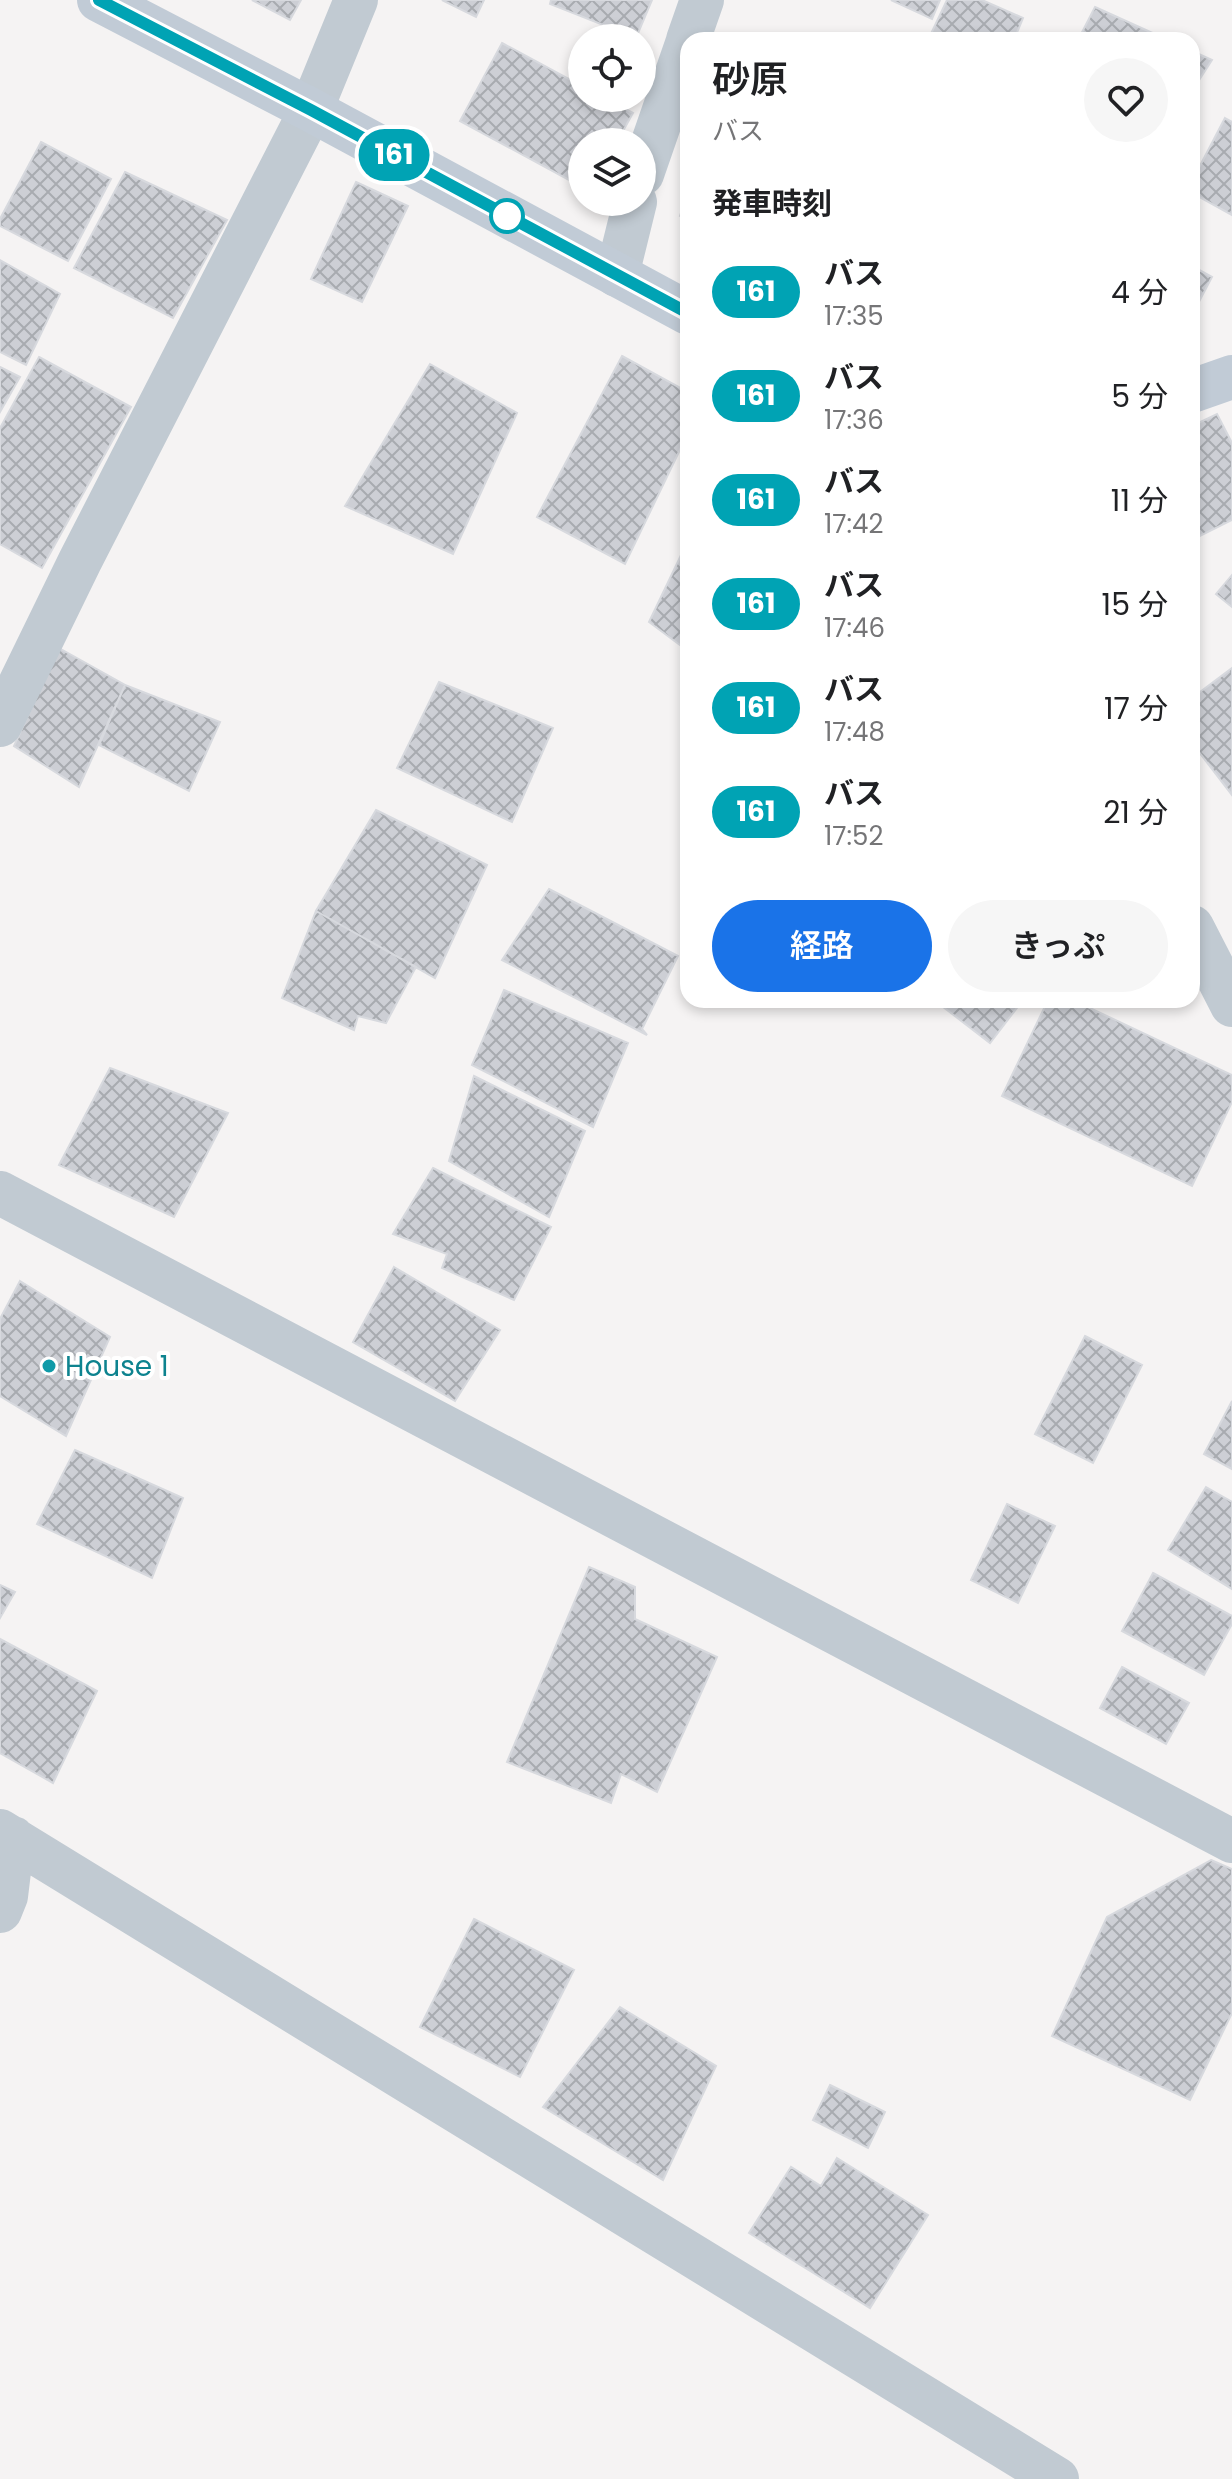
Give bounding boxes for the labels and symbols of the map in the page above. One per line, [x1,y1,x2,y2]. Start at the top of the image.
line badge: 161 [348,129,440,181]
unlabelled marker [490,199,524,233]
place label: House 1 [65,1347,169,1386]
marker: House 1 [40,1357,58,1375]

